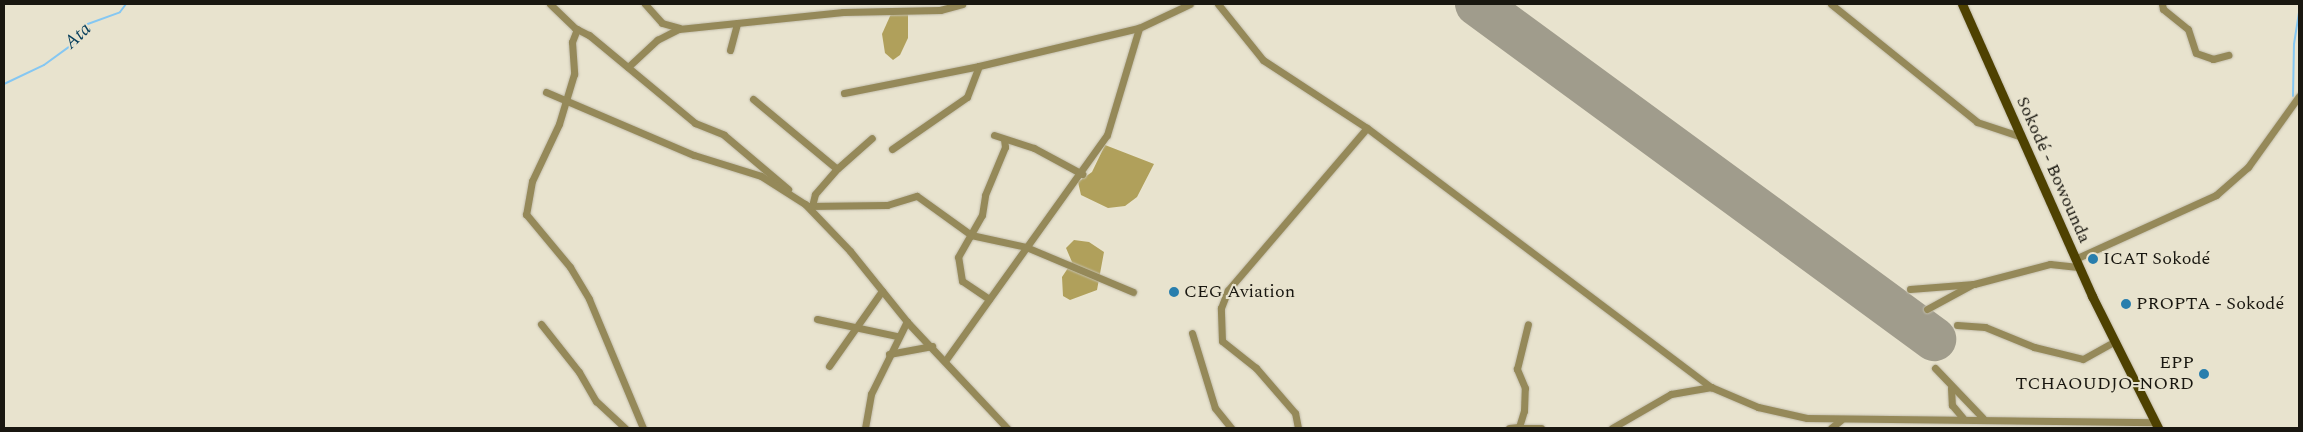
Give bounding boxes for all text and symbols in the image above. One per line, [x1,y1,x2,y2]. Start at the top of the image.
water label: Ata [60,18,96,54]
street label: Sokodé - Bowounda [2011,93,2095,247]
place label: ICAT Sokodé [2103,248,2210,270]
marker: ICAT Sokodé [2087,253,2099,265]
place label: CEG Aviation [1184,281,1295,303]
marker: CEG Aviation [1168,286,1180,298]
place label: PROPTA - Sokodé [2136,293,2284,315]
marker: PROPTA - Sokodé [2120,298,2132,310]
place label: EPP TCHAOUDJO-NORD [2015,353,2194,396]
marker: EPP TCHAOUDJO-NORD [2198,368,2210,380]

